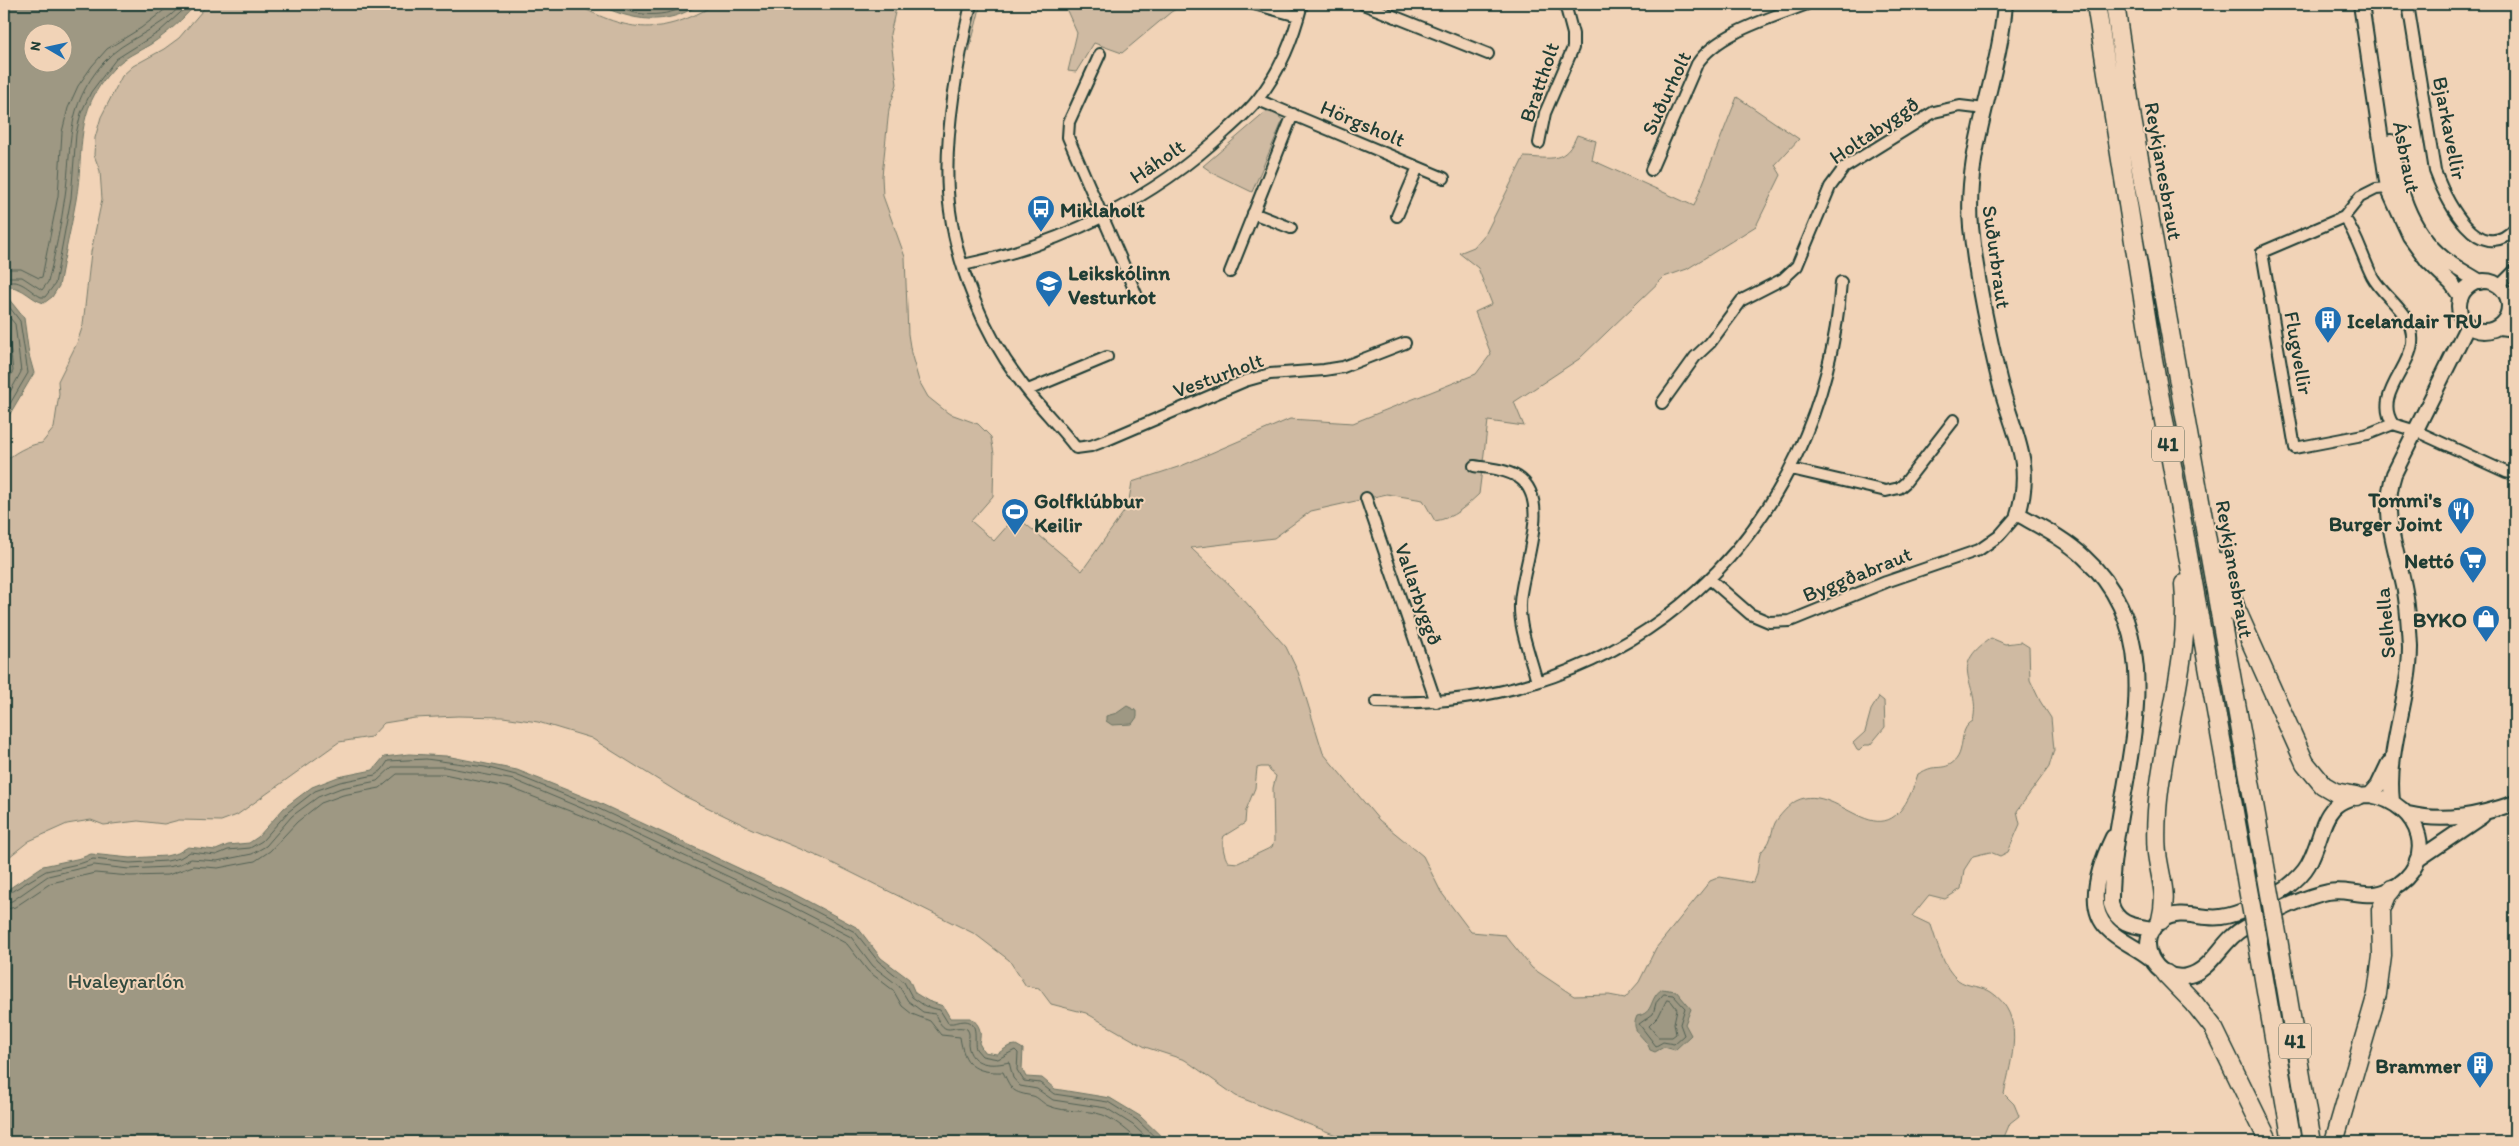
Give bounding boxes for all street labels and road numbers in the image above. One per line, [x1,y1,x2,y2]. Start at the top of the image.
street label: Brattholt [1514,39,1564,125]
street label: Suðurholt [1636,47,1696,139]
street label: Bjarkavellir [2428,74,2472,182]
street label: Holtabyggð [1824,91,1924,169]
street label: Hörgsholt [1317,94,1409,152]
street label: Reykjanesbraut [2140,100,2188,242]
street label: Ásbraut [2388,119,2426,195]
street label: Háholt [1125,133,1190,189]
street label: Suðurbraut [1977,204,2017,310]
street label: Flugvellir [2279,309,2319,397]
street label: Vesturholt [1169,347,1267,403]
road number: 41 [2152,426,2184,462]
street label: Reykjanesbraut [2211,498,2259,640]
street label: Vallarbyggð [1390,540,1448,648]
street label: Byggðabraut [1799,541,1915,607]
street label: Selhella [2369,586,2401,660]
road number: 41 [2279,1024,2311,1058]

